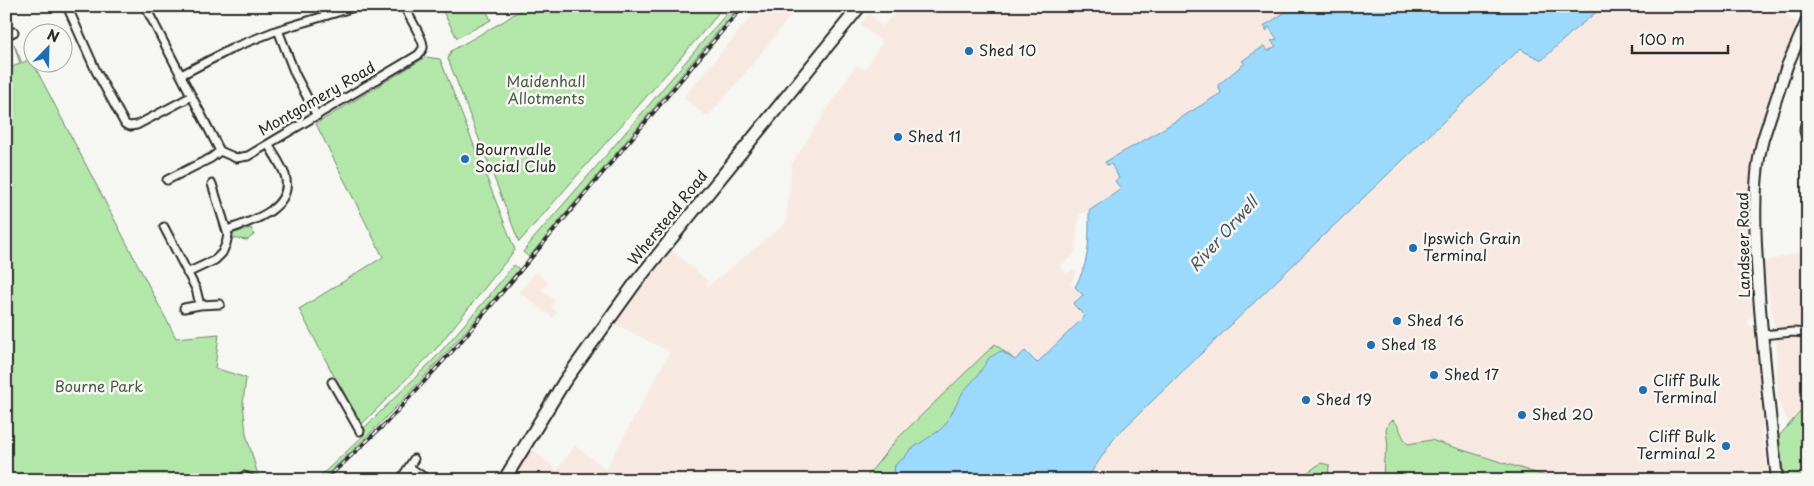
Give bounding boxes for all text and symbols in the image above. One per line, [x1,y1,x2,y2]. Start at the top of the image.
north arrow [22,22,72,72]
scale bar [1632,22,1728,54]
text: N [44,24,62,47]
text: 100 m [1639,27,1685,50]
place label: Shed 10 [979,38,1036,61]
marker: Shed 10 [963,45,975,57]
street label: Montgomery Road [253,55,379,141]
park label: Maidenhall Allotments [506,69,586,109]
place label: Shed 11 [908,124,961,147]
marker: Shed 11 [892,131,904,143]
place label: Bournvalle Social Club [475,137,556,177]
marker: Bournvalle Social Club [459,153,471,165]
street label: Wherstead Road [621,165,712,270]
water label: River Orwell [1182,189,1264,276]
street label: Landseer Road [1730,192,1755,298]
place label: Ipswich Grain Terminal [1423,226,1521,266]
marker: Ipswich Grain Terminal [1407,242,1419,254]
place label: Shed 16 [1407,308,1464,331]
marker: Shed 16 [1391,315,1403,327]
place label: Shed 18 [1381,332,1437,355]
marker: Shed 18 [1365,339,1377,351]
place label: Shed 17 [1444,362,1499,385]
place label: Cliff Bulk Terminal [1653,368,1720,408]
marker: Shed 17 [1428,369,1440,381]
park label: Bourne Park [55,374,143,397]
marker: Cliff Bulk Terminal [1637,384,1649,396]
place label: Shed 19 [1316,387,1372,410]
marker: Shed 19 [1300,394,1312,406]
place label: Shed 20 [1532,402,1593,425]
marker: Shed 20 [1516,409,1528,421]
place label: Cliff Bulk Terminal 2 [1636,424,1716,464]
marker: Cliff Bulk Terminal 2 [1720,440,1732,452]

